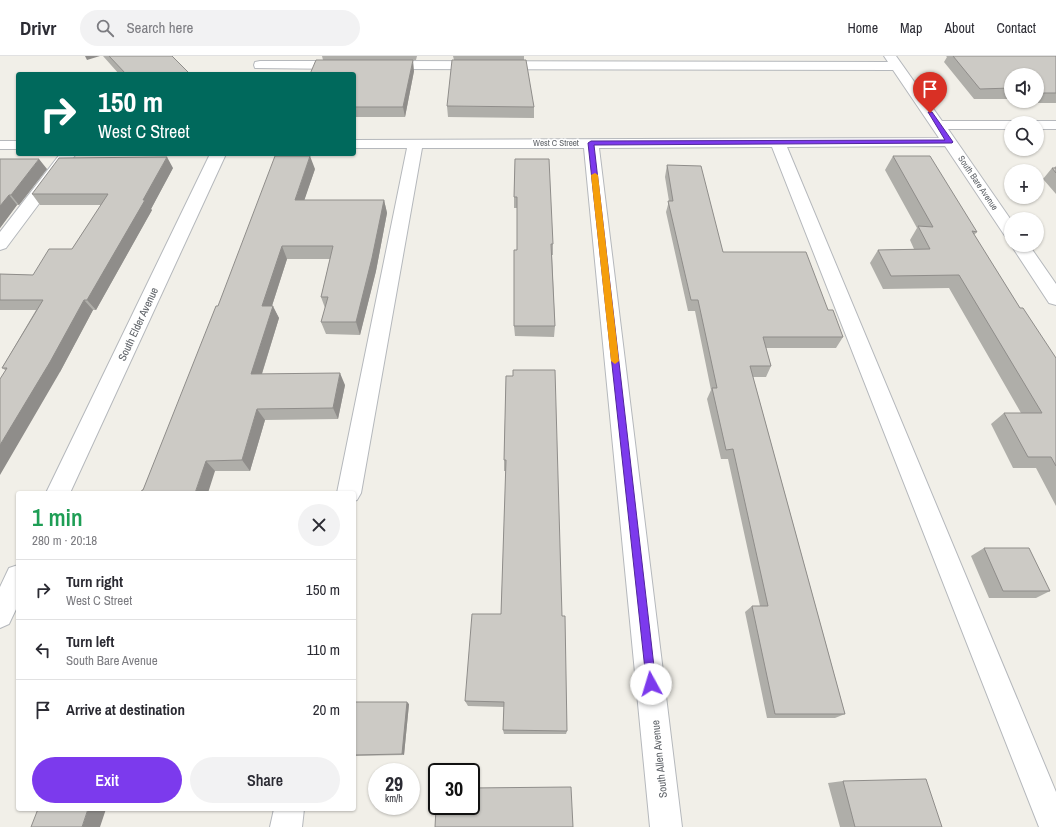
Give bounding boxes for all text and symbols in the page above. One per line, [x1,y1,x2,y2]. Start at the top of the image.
search box [80,10,360,46]
text: Drivr [20,15,56,41]
icon: search [94,17,116,39]
text: Search here [126,17,193,38]
text: Home [847,19,878,37]
text: Map [900,19,922,37]
text: About [944,19,974,37]
text: Contact [996,19,1036,37]
map controls [1004,68,1044,252]
button: sound [1004,68,1044,108]
pin [913,72,947,113]
icon: arrive [919,78,941,100]
text: 150 m [98,83,163,121]
icon: right [32,88,84,140]
button: search [1004,116,1044,156]
text: West C Street [98,119,190,144]
street label: West C Street [533,137,579,149]
street label: South Bare Avenue [955,153,1001,213]
button: + [1004,164,1044,204]
button: − [1004,212,1044,252]
street label: South Elder Avenue [115,285,161,363]
text: 1 min [32,501,83,533]
button: close [298,504,340,546]
text: 280 m · 20:18 [32,532,97,549]
text: Turn right [66,571,123,592]
icon: right [32,579,54,601]
text: 150 m [306,579,340,600]
text: West C Street [66,592,132,609]
text: Turn left [66,631,114,652]
icon: left [32,639,54,661]
text: 110 m [307,639,340,660]
text: South Bare Avenue [66,652,158,669]
position arrow [630,663,672,705]
icon: arrive [32,699,54,721]
text: Arrive at destination [66,699,185,720]
text: 20 m [313,699,340,720]
street label: South Allen Avenue [648,719,670,799]
button: Exit [32,757,182,803]
button: Share [190,757,340,803]
speed limit sign: 30 [428,763,480,815]
text: 29 [385,770,403,797]
text: km/h [385,792,403,805]

